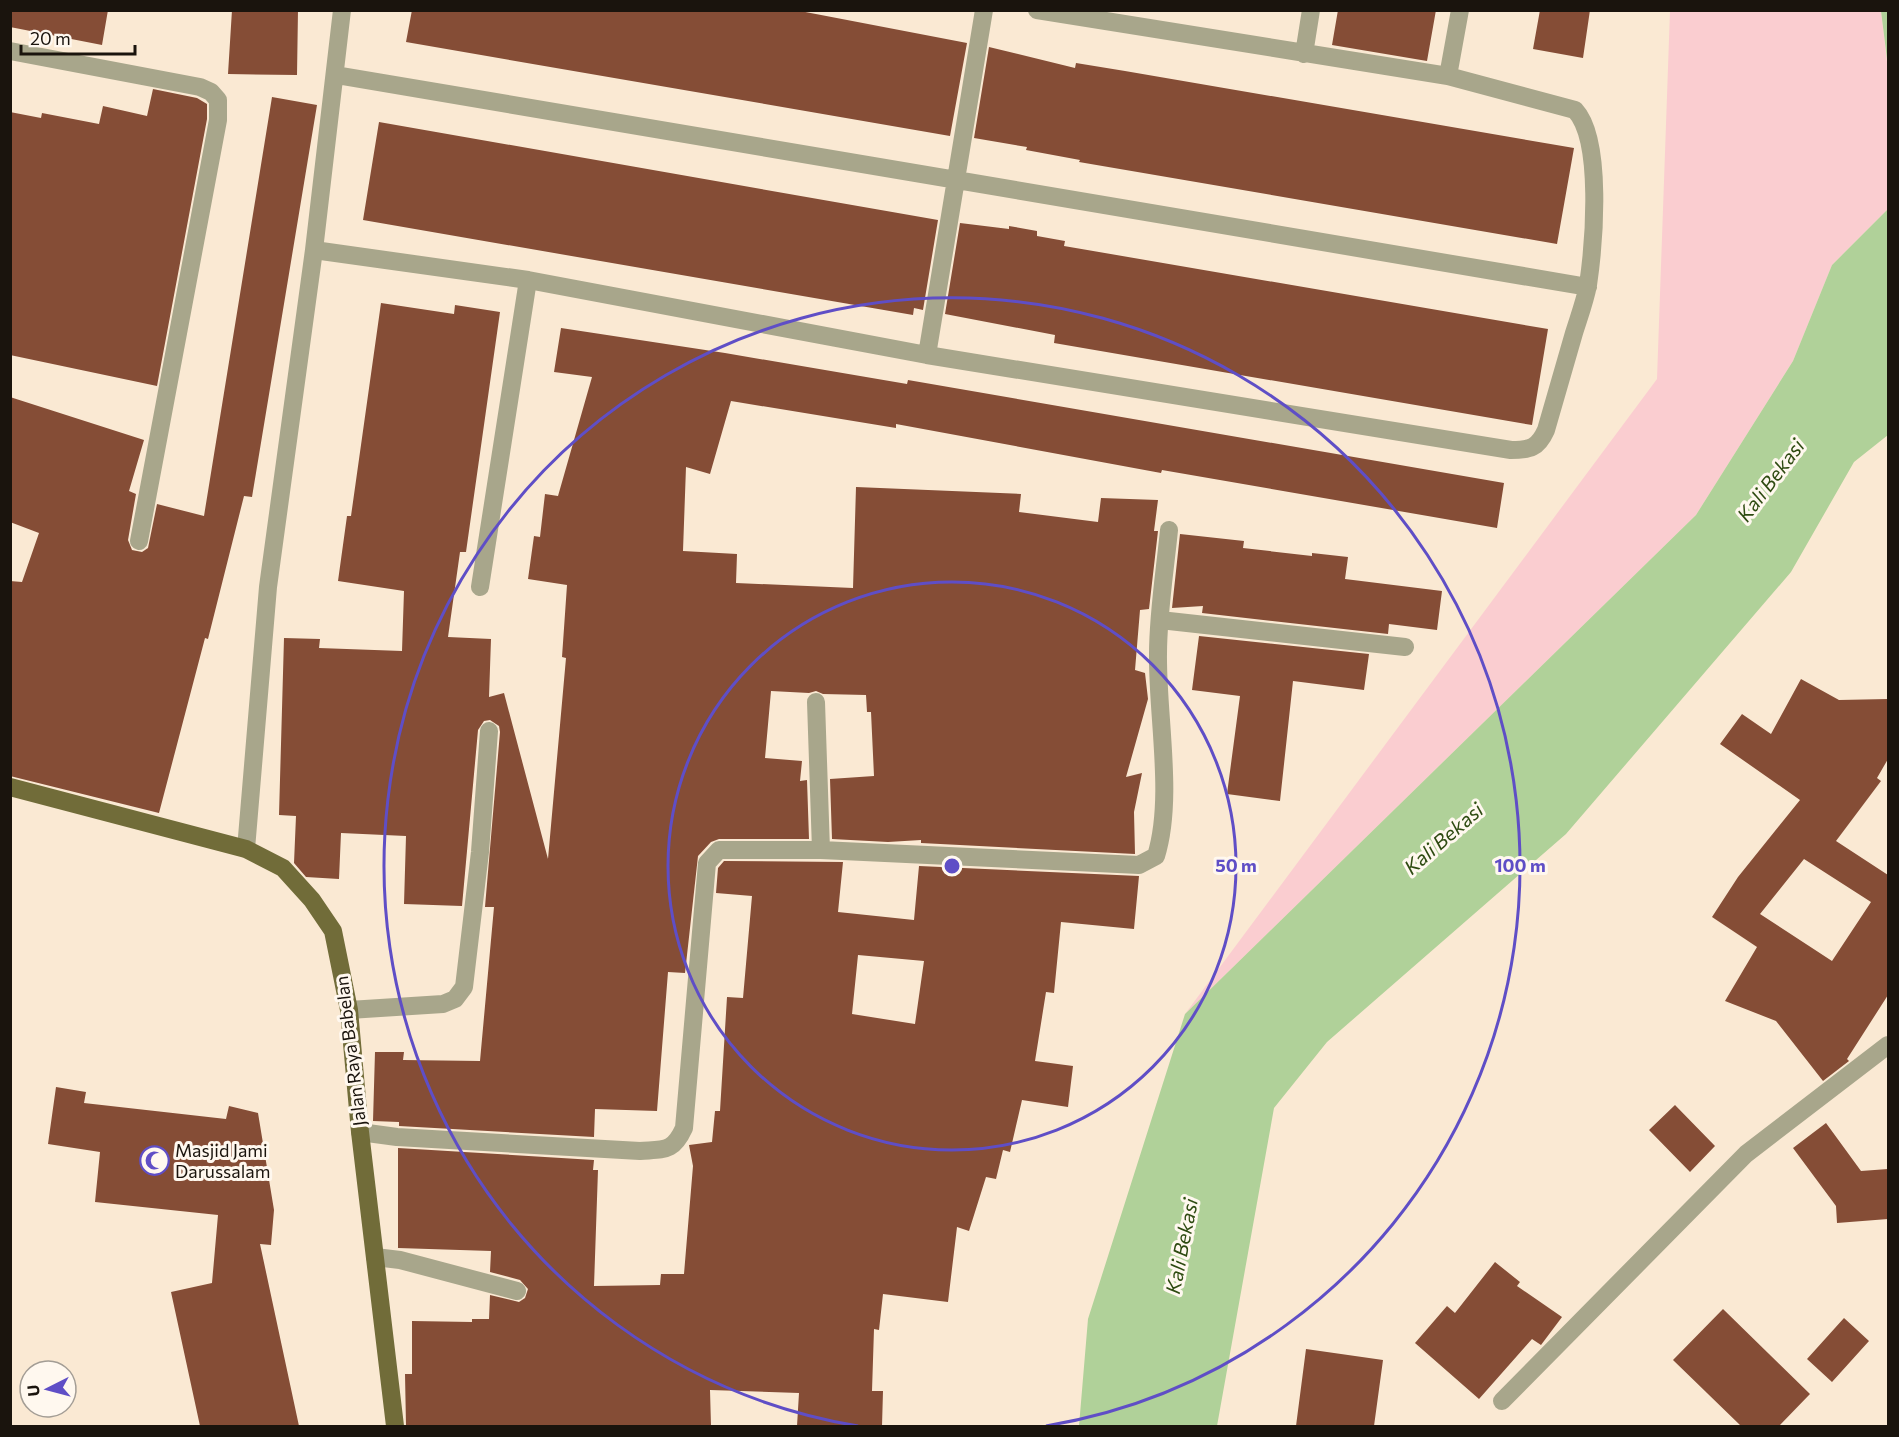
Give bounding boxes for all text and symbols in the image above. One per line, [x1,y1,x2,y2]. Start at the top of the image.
scale bar [21,18,135,56]
text: 20 m [30,27,71,49]
water label: Kali Bekasi [1731,433,1809,526]
water label: Kali Bekasi [1399,797,1488,879]
text: 50 m [1215,854,1257,876]
text: 100 m [1494,854,1546,876]
centre of rings [942,856,962,876]
street label: Jalan Raya Babelan [330,975,370,1127]
place label: Masjid Jami Darussalam [175,1139,270,1182]
mosque icon: Masjid Jami Darussalam [138,1144,170,1176]
water label: Kali Bekasi [1160,1195,1202,1296]
north arrow [18,1359,78,1419]
text: U [23,1384,43,1397]

